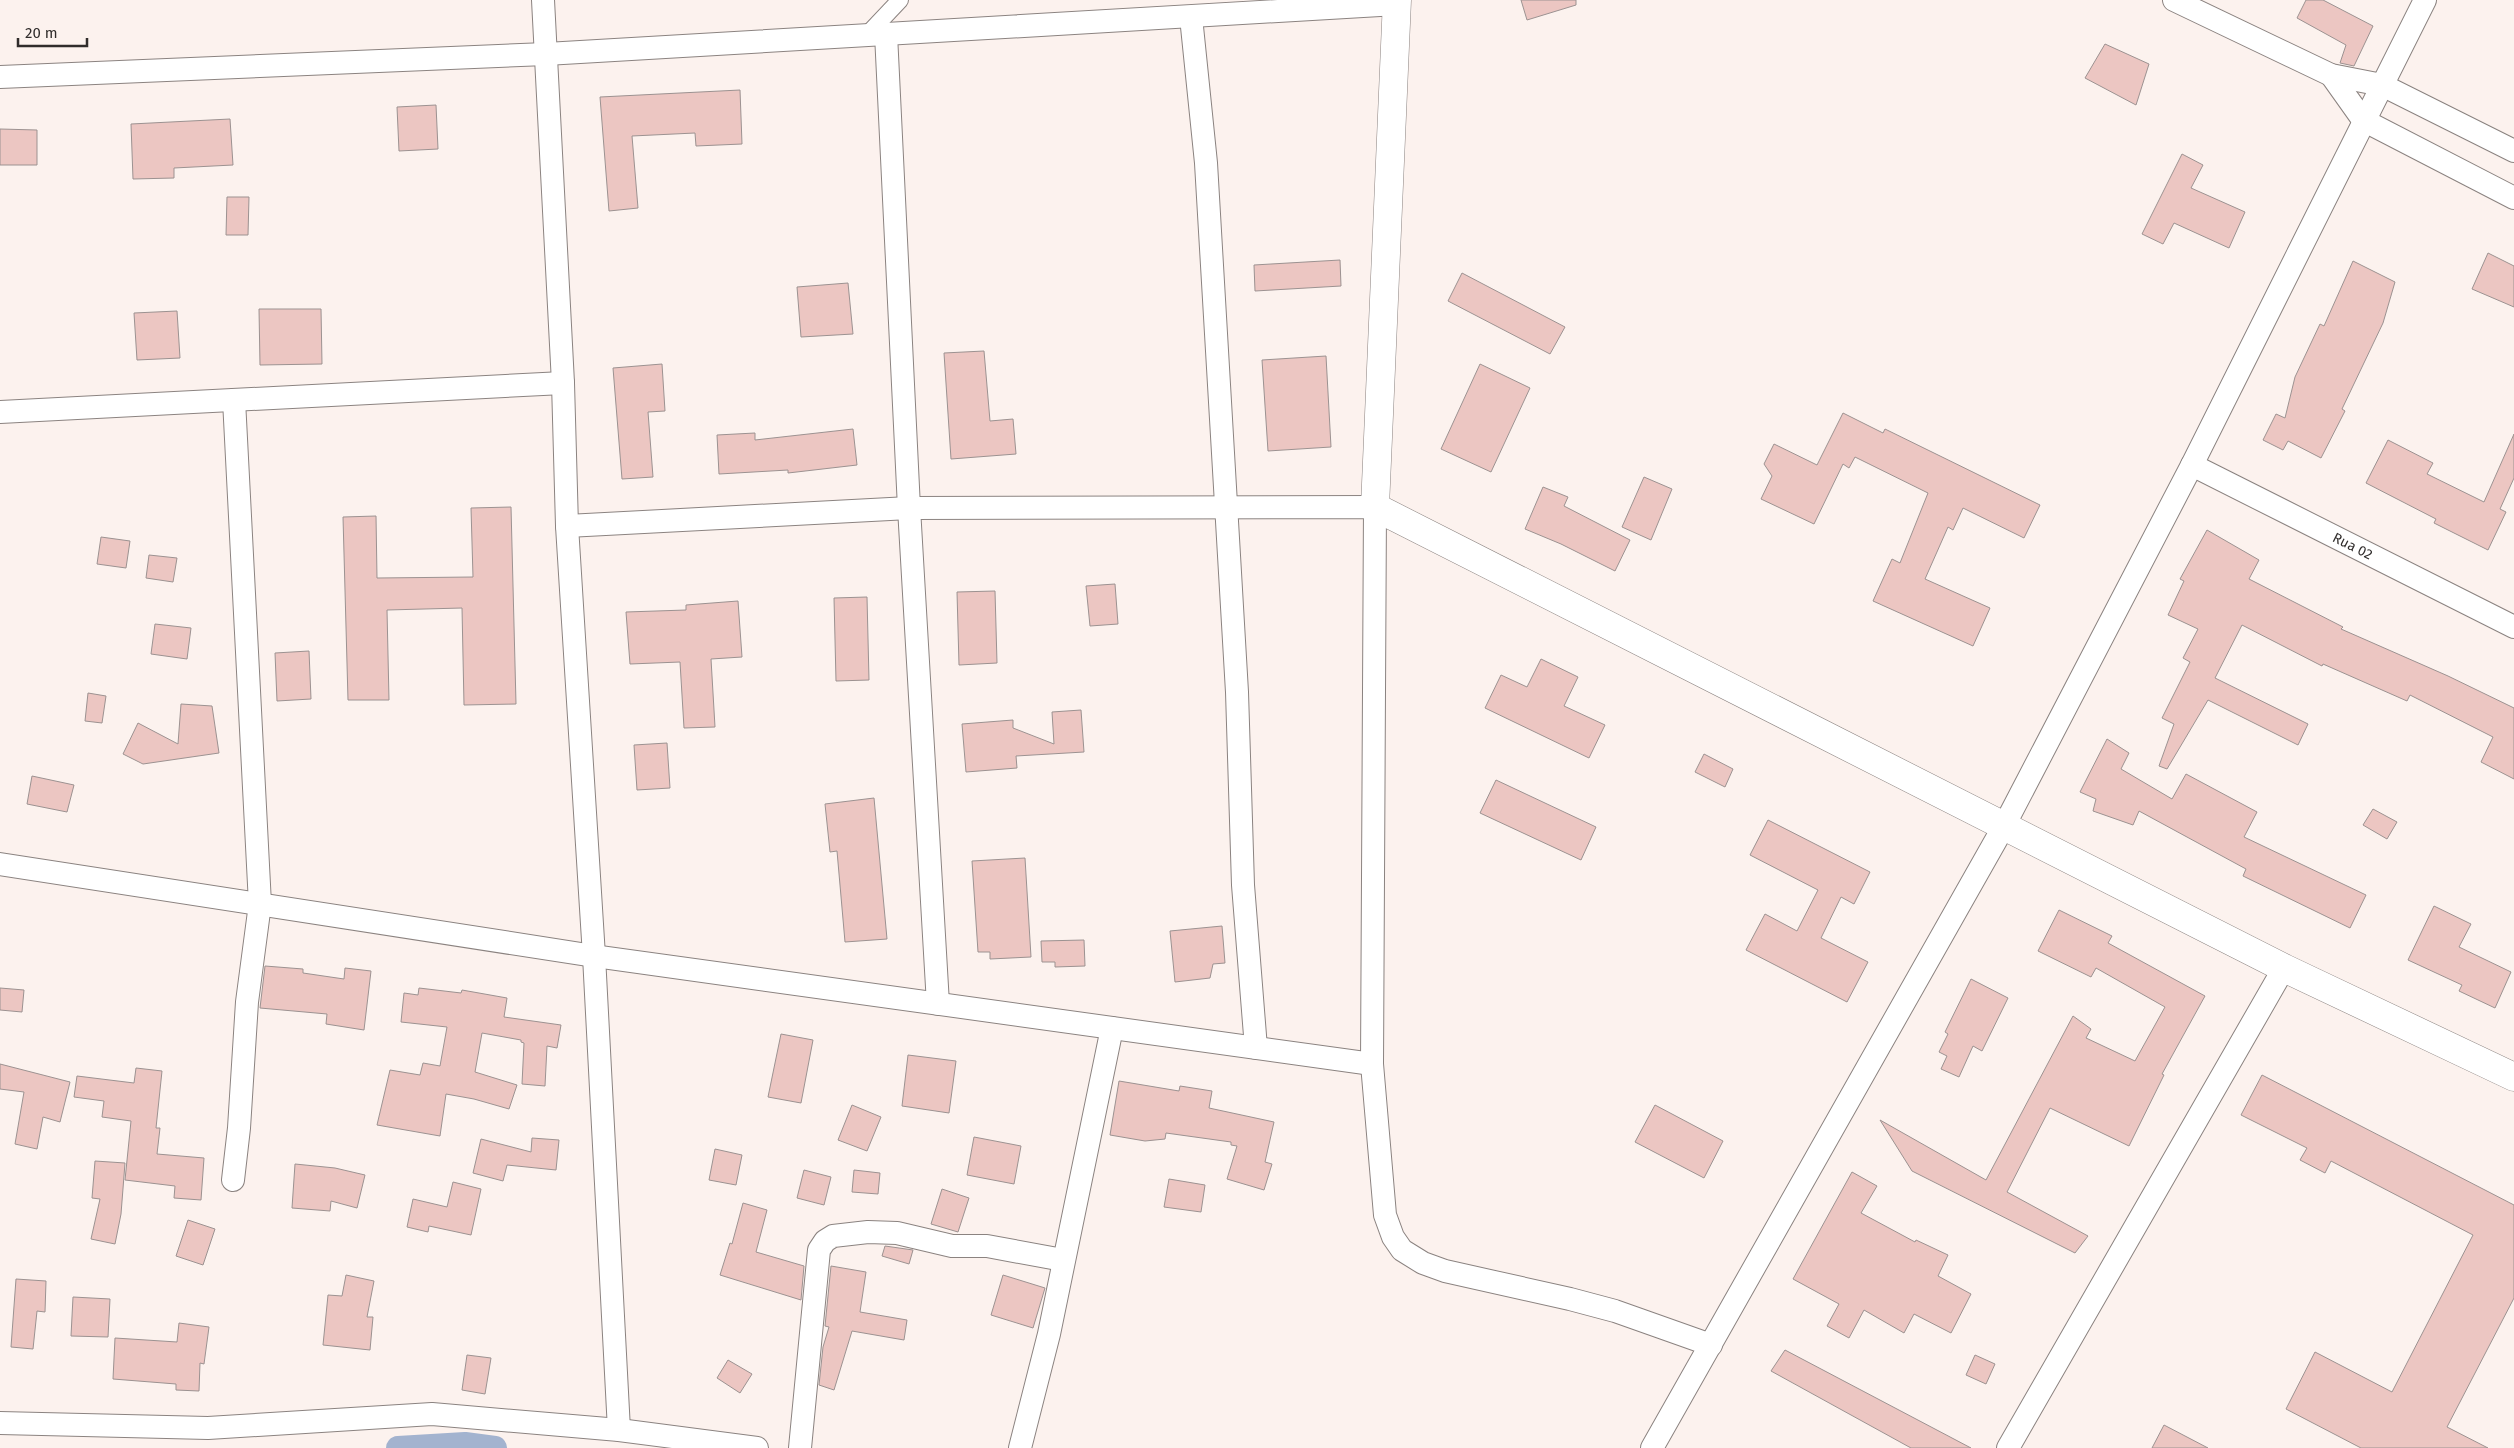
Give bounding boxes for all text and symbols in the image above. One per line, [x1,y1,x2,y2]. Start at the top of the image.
scale bar [18,15,86,47]
text: 20 m [25,24,58,42]
street label: Rua 02 [2330,529,2375,564]

